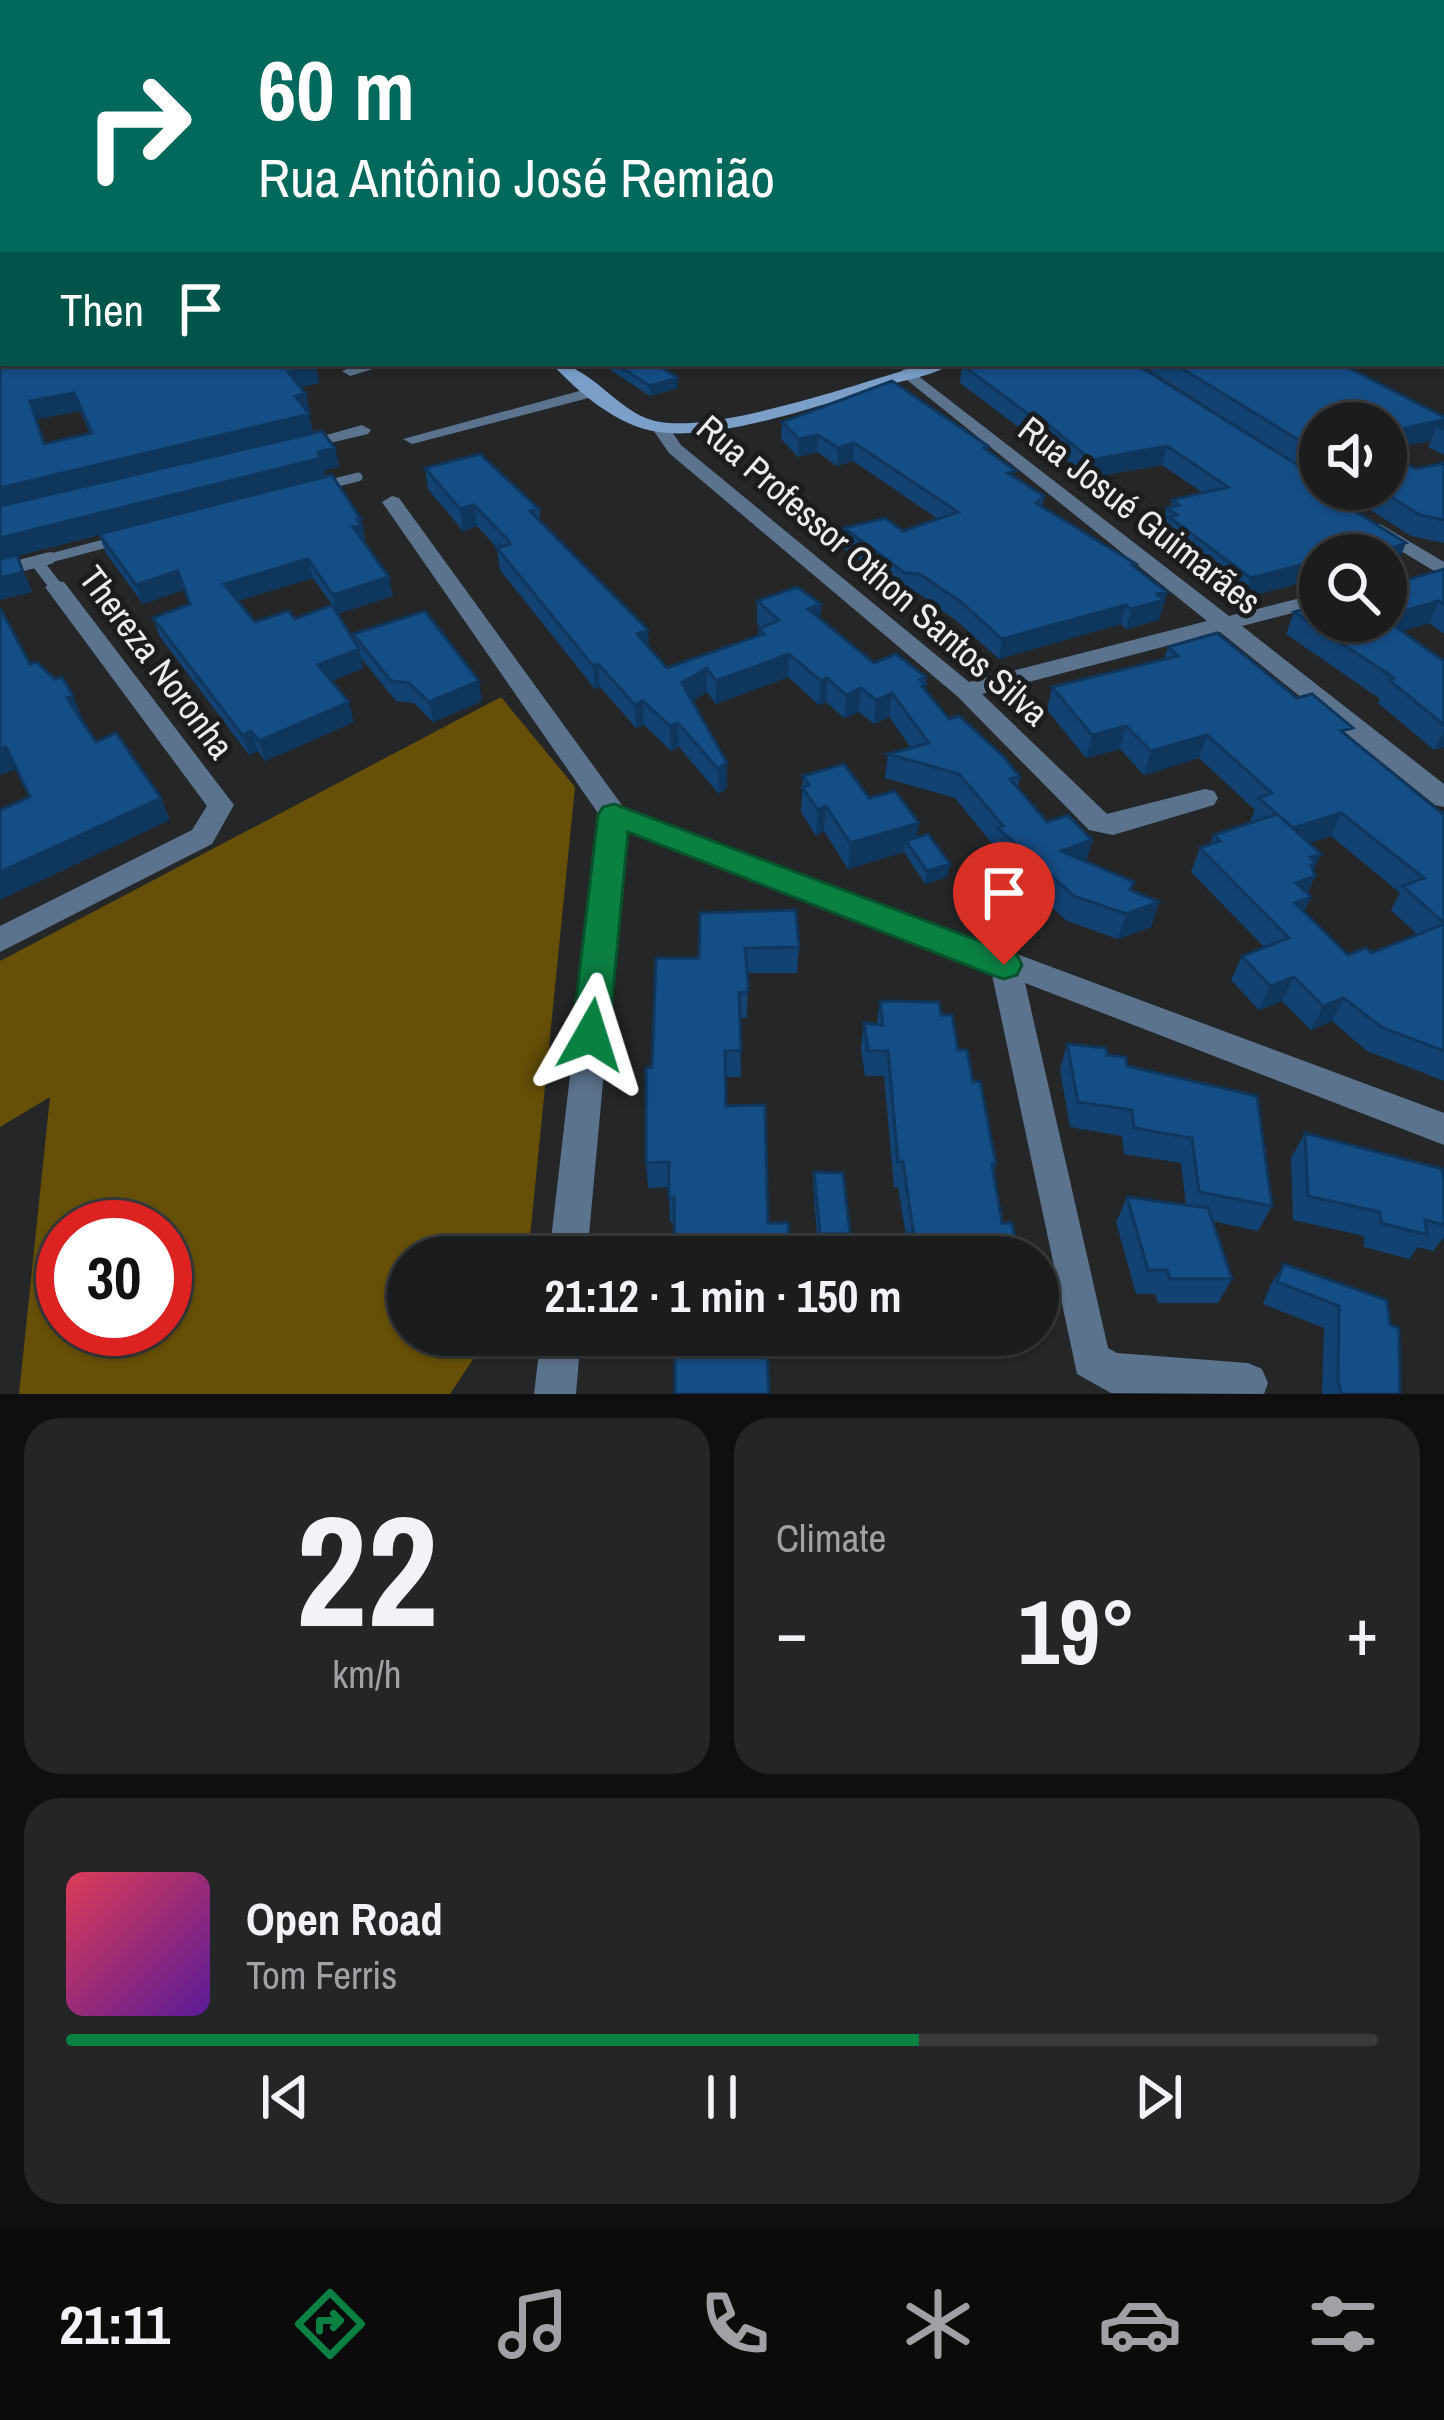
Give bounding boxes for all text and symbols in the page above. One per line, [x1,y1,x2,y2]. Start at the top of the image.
text: 60 m [258,33,415,146]
icon: right [60,48,216,204]
text: Rua Antônio José Remião [258,141,775,214]
icon: arrive [168,276,234,342]
text: Then [60,279,144,340]
map controls [1299,402,1407,642]
button: sound [1299,402,1407,510]
street label: Rua Professor Othon Santos Silva [687,404,1059,736]
street label: Rua Josué Guimarães [1009,405,1271,625]
button: search [1299,534,1407,642]
street label: Thereza Noronha [69,556,245,768]
pin [953,842,1055,965]
icon: arrive [971,860,1037,926]
position arrow [528,972,654,1098]
speed limit sign: 30 [36,1200,192,1356]
text: 21:12 · 1 min · 150 m [545,1265,901,1326]
text: 22 [296,1465,438,1675]
text: Climate [776,1512,886,1564]
text: 19° [1018,1571,1136,1692]
text: − [776,1587,808,1676]
text: + [1346,1587,1378,1676]
text: km/h [332,1648,402,1700]
text: Open Road [246,1888,443,1949]
text: Tom Ferris [246,1949,397,2001]
icon: previous [252,2064,318,2130]
icon: pause [689,2064,755,2130]
icon: next [1126,2064,1192,2130]
icon: directions [288,2282,372,2366]
icon: music [491,2282,575,2366]
icon: phone [693,2282,777,2366]
icon: climate [896,2282,980,2366]
icon: car [1098,2282,1182,2366]
icon: filters [1301,2282,1385,2366]
text: 21:11 [59,2288,170,2361]

